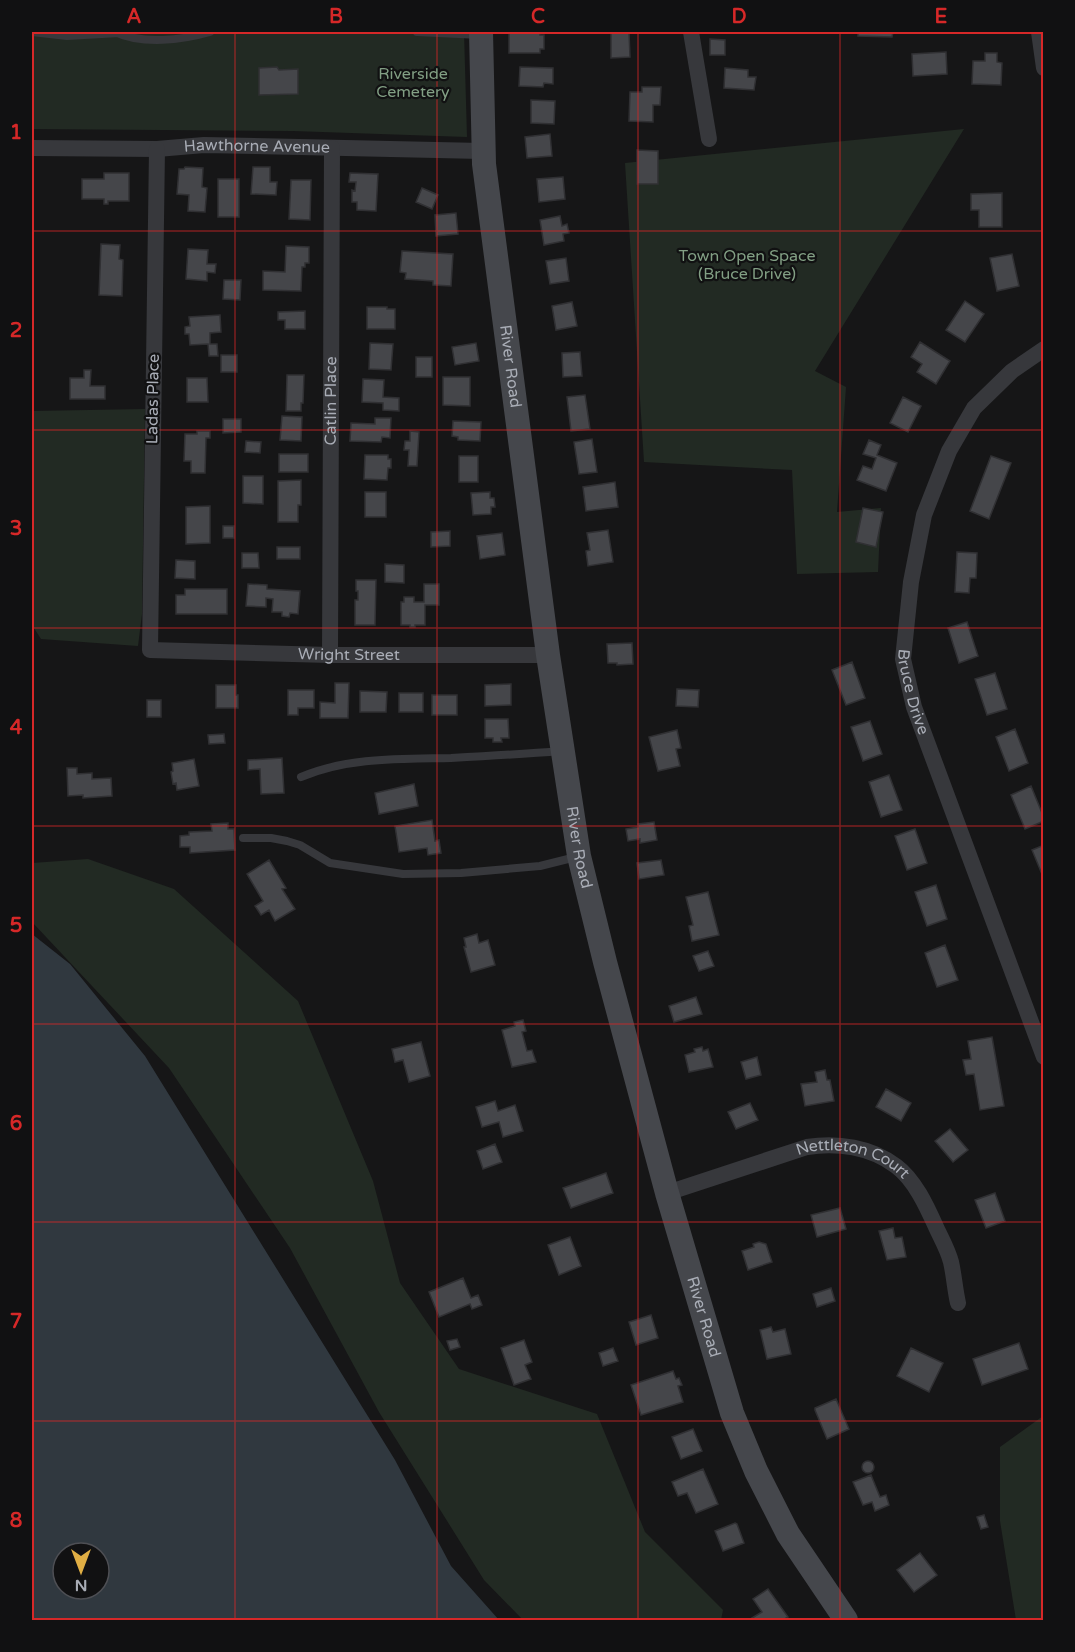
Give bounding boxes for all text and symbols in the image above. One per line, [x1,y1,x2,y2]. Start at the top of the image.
text: A [127,5,142,29]
text: B [329,5,343,29]
text: C [531,5,545,29]
text: D [731,5,747,29]
text: E [935,5,948,29]
park label: Riverside Cemetery [376,64,450,102]
text: 1 [10,121,22,145]
street label: Hawthorne Avenue [183,135,330,158]
park label: Town Open Space (Bruce Drive) [678,246,816,284]
text: 2 [10,319,22,343]
street label: River Road [495,324,526,409]
street label: Ladas Place [142,354,164,444]
street label: Catlin Place [321,356,341,446]
text: 3 [10,517,22,541]
street label: Wright Street [298,644,400,665]
street label: Bruce Drive [893,648,933,737]
text: 4 [10,716,23,740]
street label: River Road [561,805,597,891]
text: 5 [10,914,22,938]
text: 6 [10,1112,22,1136]
street label: Nettleton Court [793,1135,914,1183]
street label: River Road [682,1274,725,1360]
text: 7 [10,1310,22,1334]
text: 8 [10,1509,22,1533]
north arrow [51,1541,111,1601]
text: N [75,1575,87,1595]

